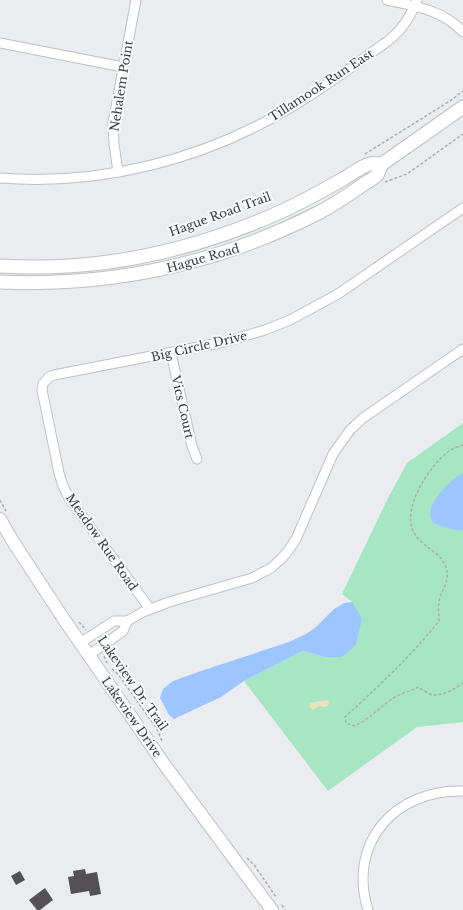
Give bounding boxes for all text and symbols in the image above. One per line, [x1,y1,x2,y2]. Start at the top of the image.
street label: Nehalem Point [106,39,136,133]
street label: Tillamook Run East [266,45,376,124]
street label: Hague Road Trail [167,189,273,239]
street label: Hague Road [165,240,241,276]
street label: Big Circle Drive [150,328,249,364]
street label: Vics Court [168,373,198,441]
street label: Meadow Rue Road [63,491,141,593]
street label: Lakeview Dr. Trail [95,633,171,733]
street label: Lakeview Drive [99,674,165,760]

